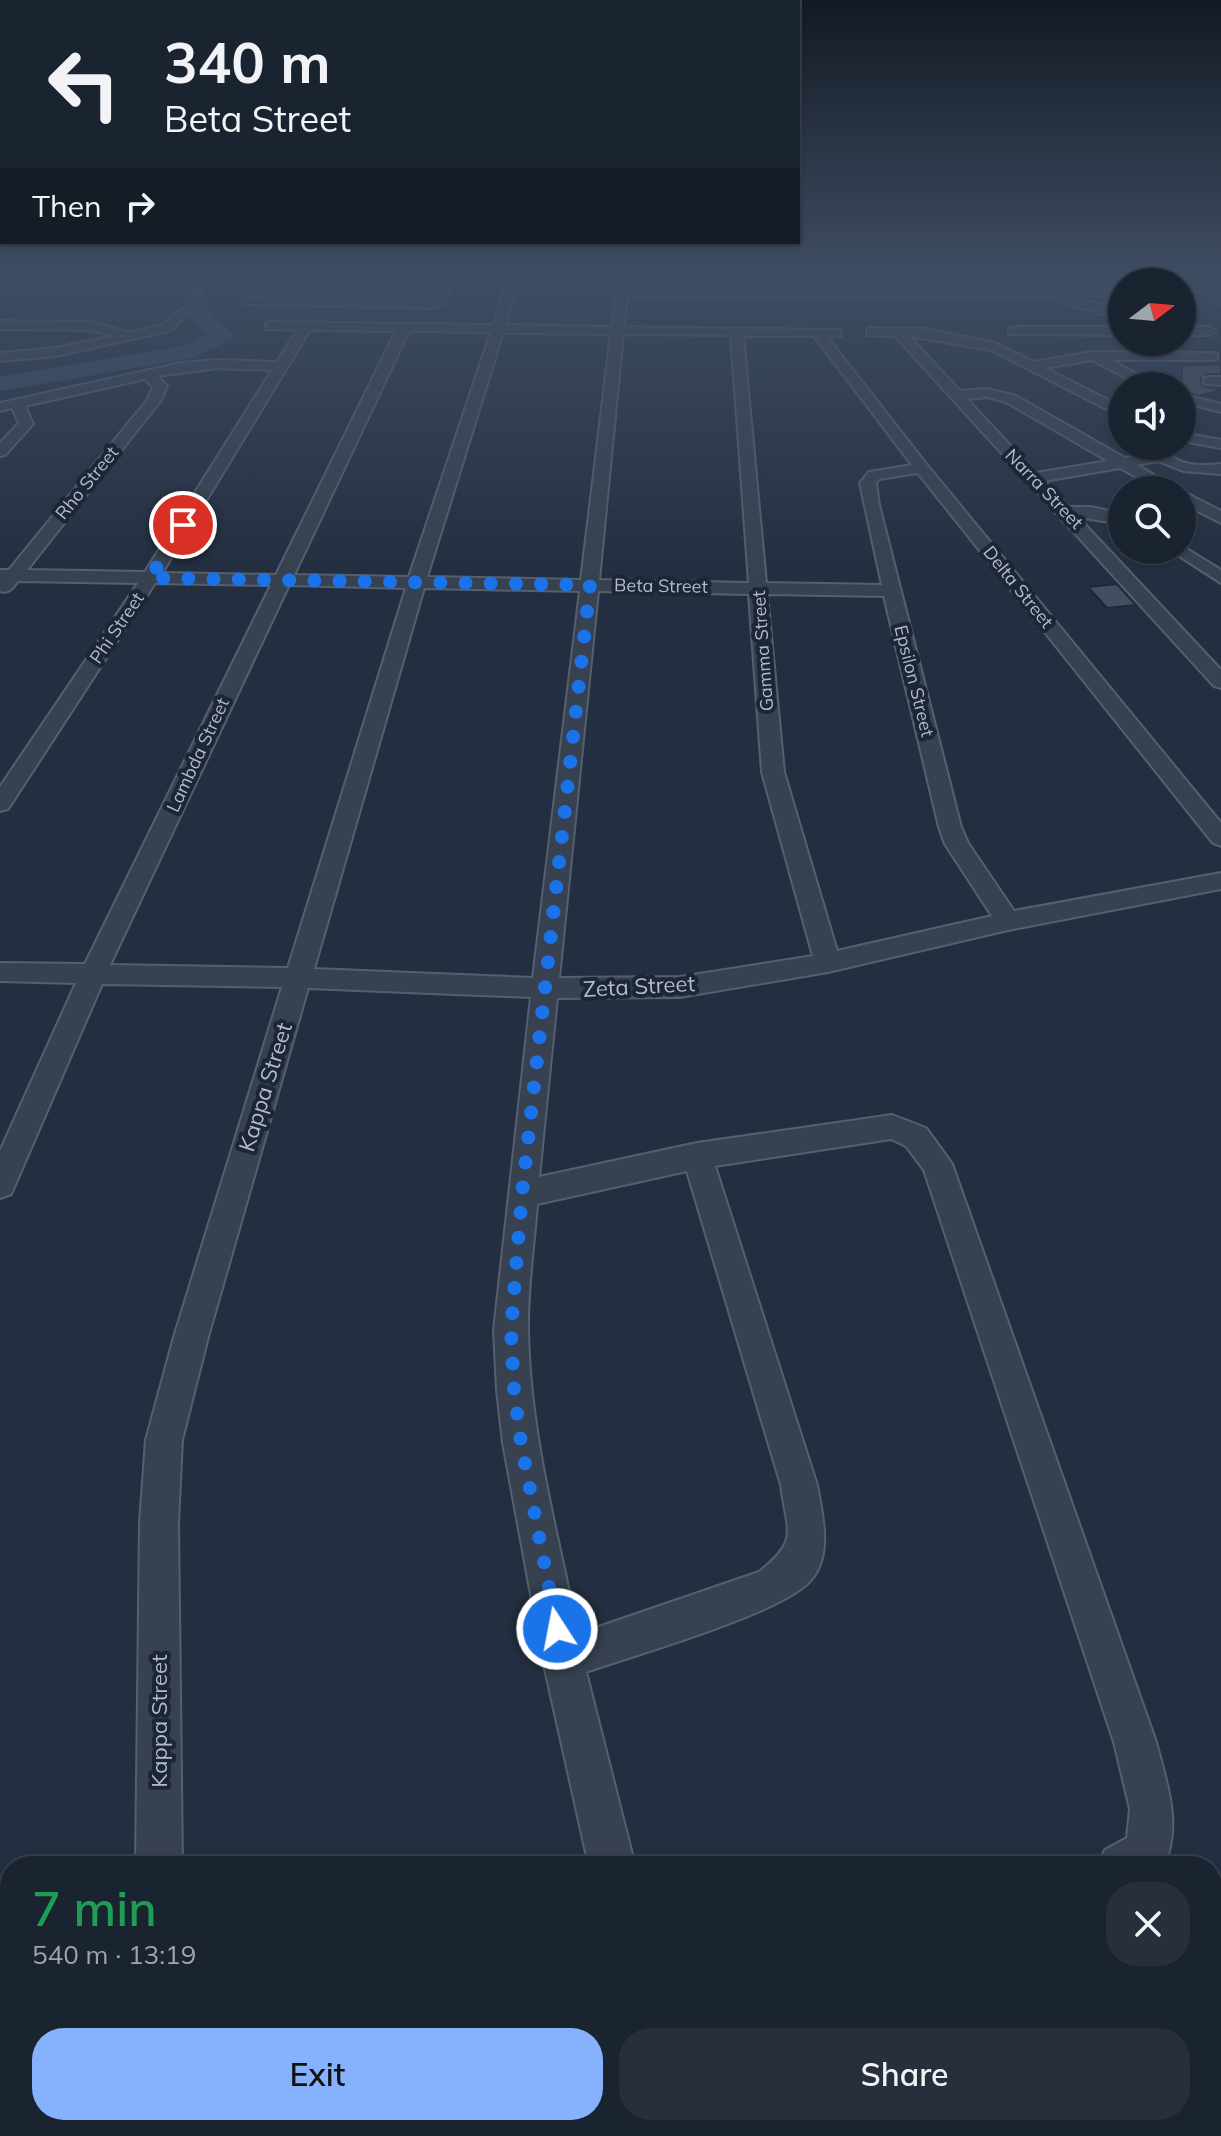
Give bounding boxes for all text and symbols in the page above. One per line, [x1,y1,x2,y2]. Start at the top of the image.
text: 340 m [164,27,331,97]
icon: left [32,32,136,136]
text: Beta Street [164,96,351,141]
icon: right [118,184,162,228]
text: Then [32,187,102,225]
north arrow [1108,268,1196,356]
map controls [1108,268,1196,564]
button: sound [1108,372,1196,460]
street label: Rho Street [50,441,123,524]
street label: Narra Street [1000,444,1088,534]
button: search [1108,476,1196,564]
pin [149,491,217,559]
icon: arrive [161,503,205,547]
street label: Delta Street [978,541,1059,632]
street label: Beta Street [614,573,708,598]
street label: Phi Street [84,588,149,668]
street label: Gamma Street [747,590,778,712]
street label: Epsilon Street [890,623,939,739]
street label: Lambda Street [161,694,234,816]
street label: Zeta Street [582,969,696,1003]
street label: Kappa Street [232,1019,298,1155]
position arrow [515,1587,599,1671]
street label: Kappa Street [145,1654,173,1788]
text: 7 min [32,1878,157,1938]
button: close [1106,1882,1190,1966]
text: 540 m · 13:19 [32,1938,196,1971]
button: Exit [32,2028,603,2120]
button: Share [619,2028,1190,2120]

